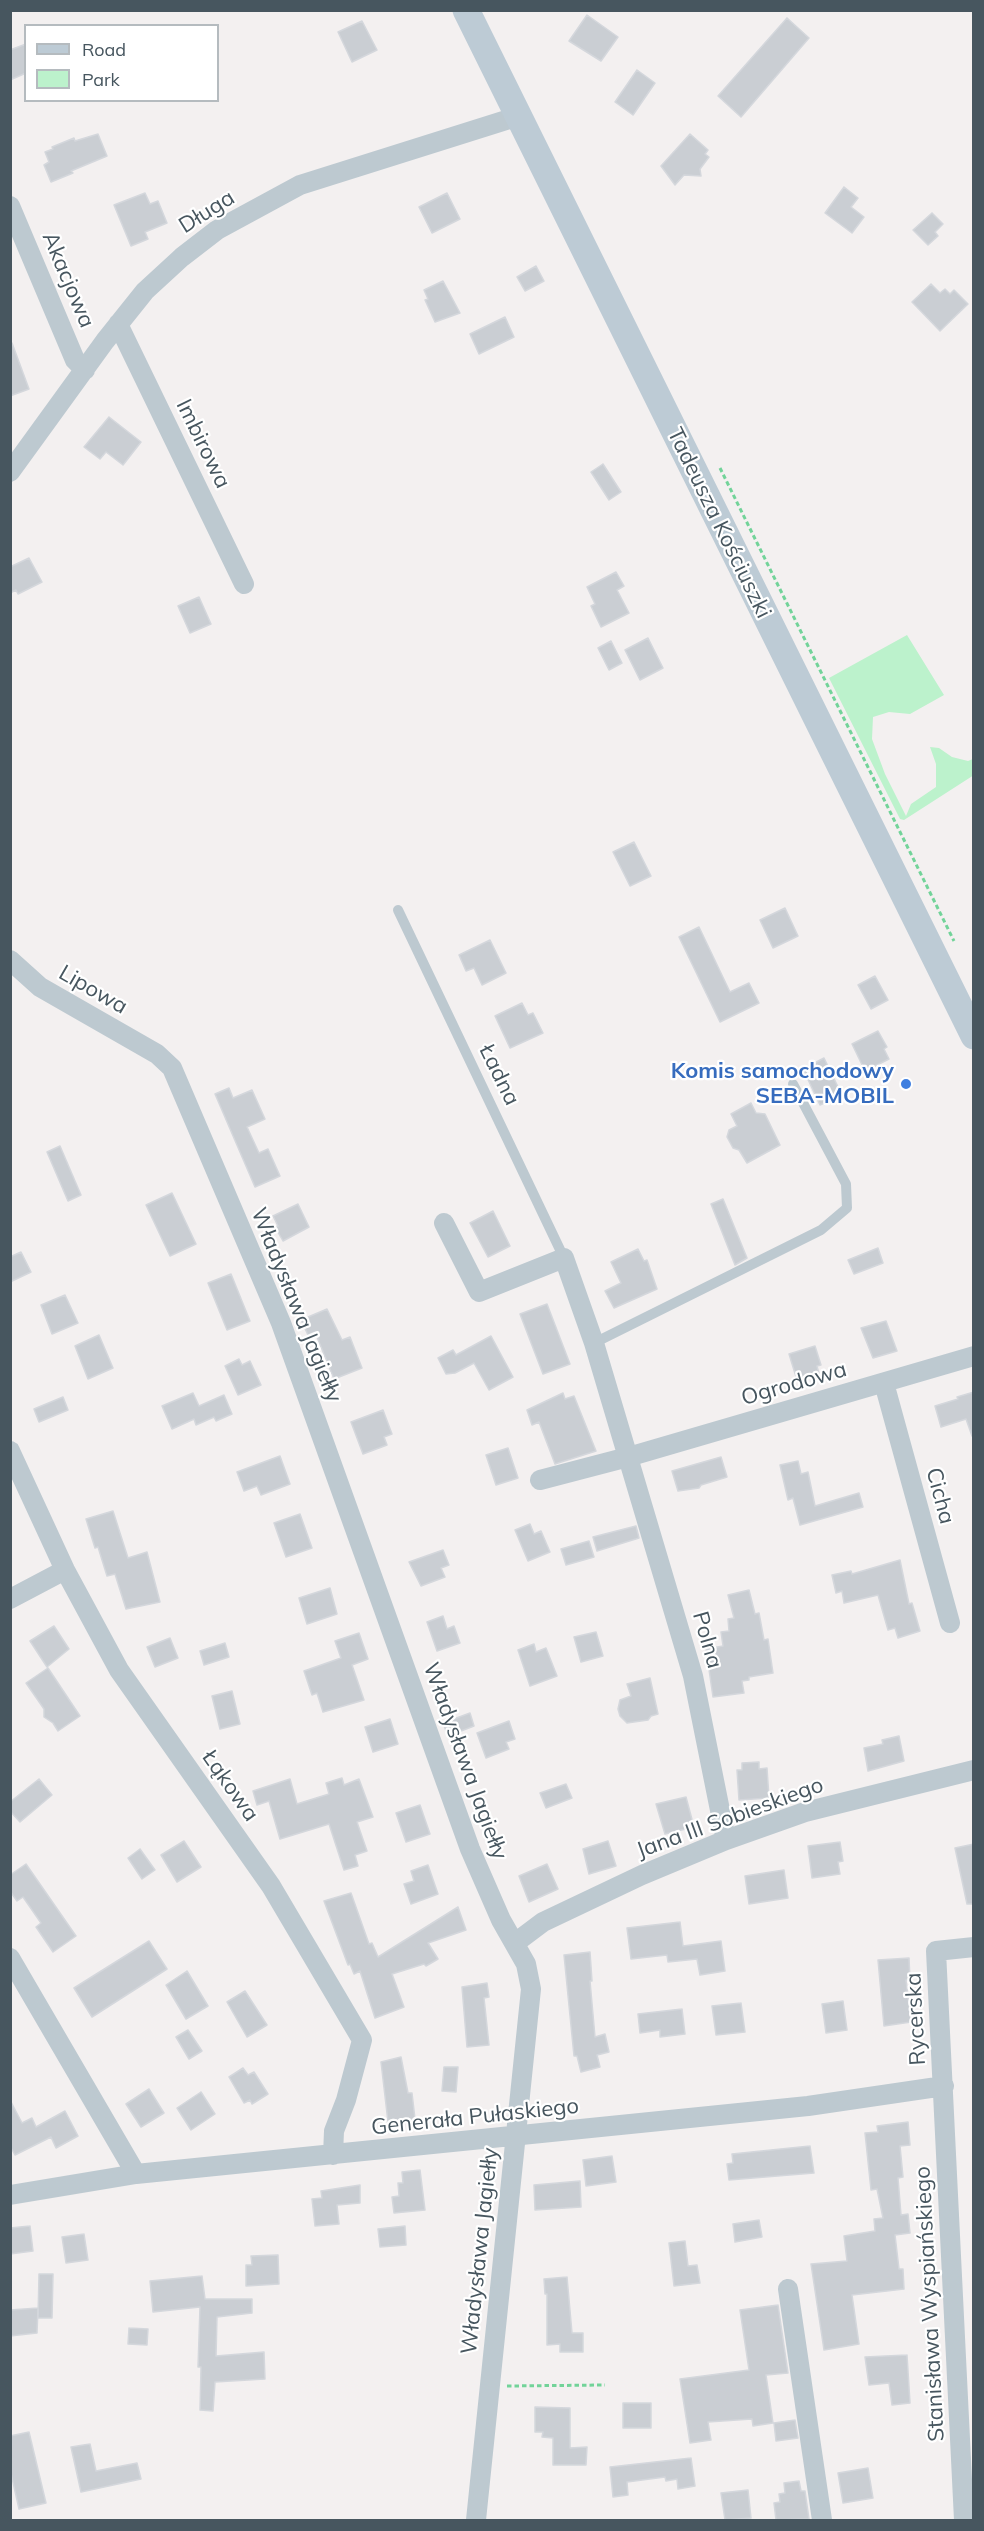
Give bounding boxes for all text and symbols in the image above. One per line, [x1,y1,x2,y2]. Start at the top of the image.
legend [24,24,219,102]
text: Road [82,38,126,61]
text: Park [82,68,120,91]
street label: Długa [174,185,240,239]
street label: Akacjowa [36,228,100,332]
street label: Imbirowa [170,395,236,493]
street label: Tadeusza Kościuszki [661,424,777,622]
street label: Lipowa [54,960,132,1020]
street label: Ładna [473,1040,525,1110]
place label: Komis samochodowy SEBA-MOBIL [671,1058,894,1110]
marker: Komis samochodowy SEBA-MOBIL [899,1077,913,1091]
street label: Władysława Jagiełły [245,1204,347,1406]
street label: Ogrodowa [738,1356,850,1412]
street label: Cicha [920,1465,960,1527]
street label: Polna [686,1609,728,1671]
street label: Władysława Jagiełły [417,1659,513,1863]
street label: Łąkowa [196,1745,264,1827]
street label: Jana III Sobieskiego [633,1772,827,1864]
street label: Rycerska [900,1972,932,2066]
street label: Generała Pułaskiego [370,2093,580,2141]
street label: Władysława Jagiełły [456,2146,504,2356]
street label: Stanisława Wyspiańskiego [910,2166,950,2442]

